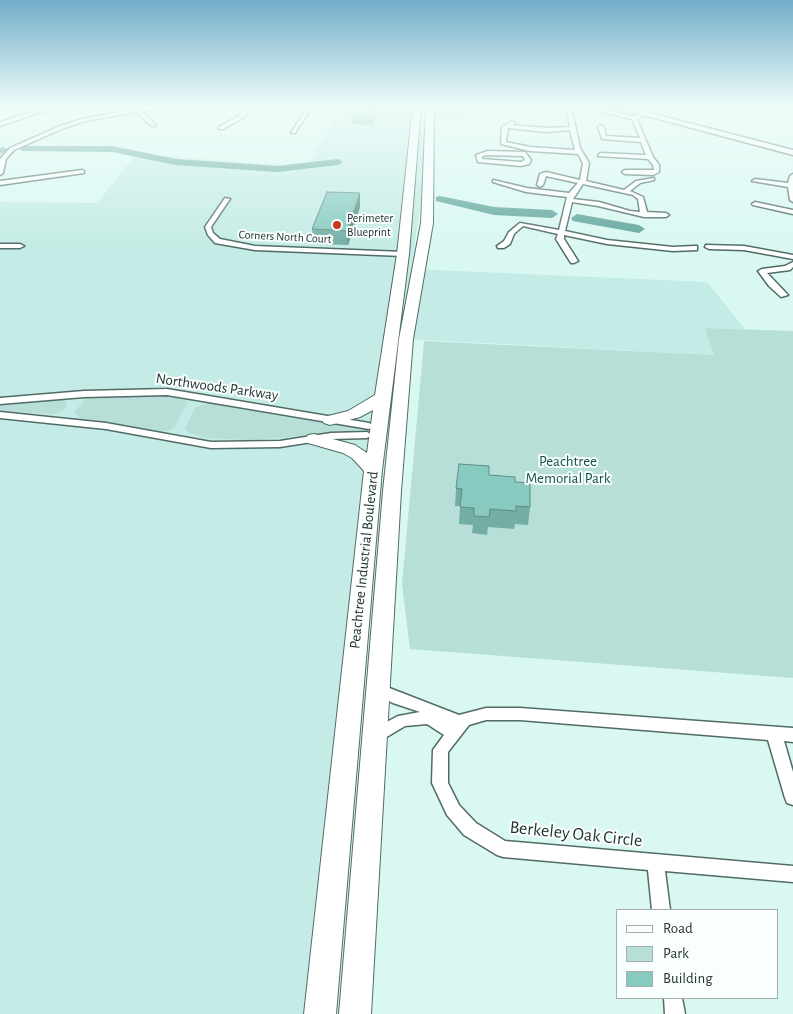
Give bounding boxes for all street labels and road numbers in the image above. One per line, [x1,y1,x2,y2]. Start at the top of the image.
street label: Corners North Court [238,227,332,247]
street label: Northwoods Parkway [155,369,279,405]
street label: Peachtree Industrial Boulevard [346,470,382,650]
street label: Berkeley Oak Circle [509,816,643,852]

